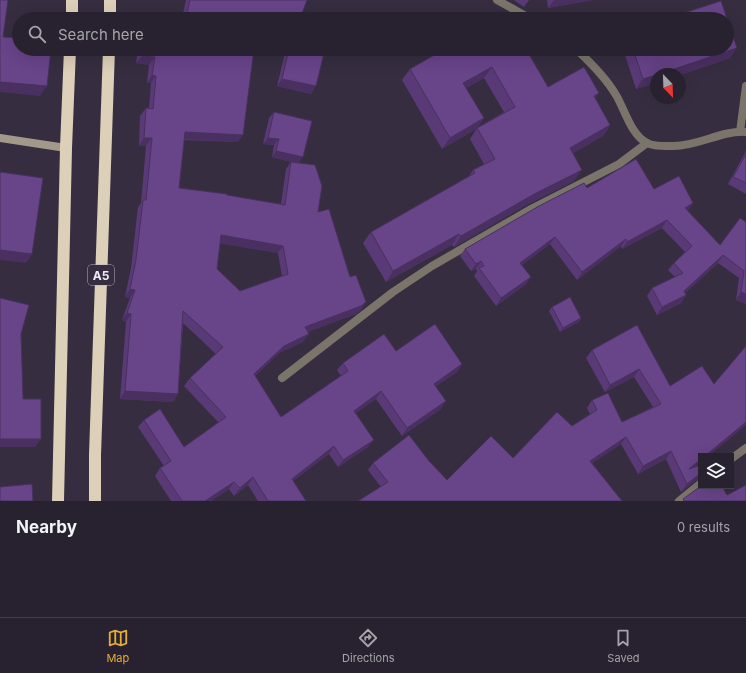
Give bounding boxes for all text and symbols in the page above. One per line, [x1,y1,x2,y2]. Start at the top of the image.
search box [12,12,734,56]
icon: search [26,23,48,45]
text: Search here [58,25,144,44]
north arrow [650,68,686,104]
road number: A5 [88,265,114,285]
map controls [698,453,734,489]
button: layers [698,453,734,489]
text: Nearby [16,517,77,537]
text: 0 results [677,519,730,535]
tab: Map [106,627,129,665]
tab: Directions [342,627,395,665]
tab: Saved [607,627,640,665]

